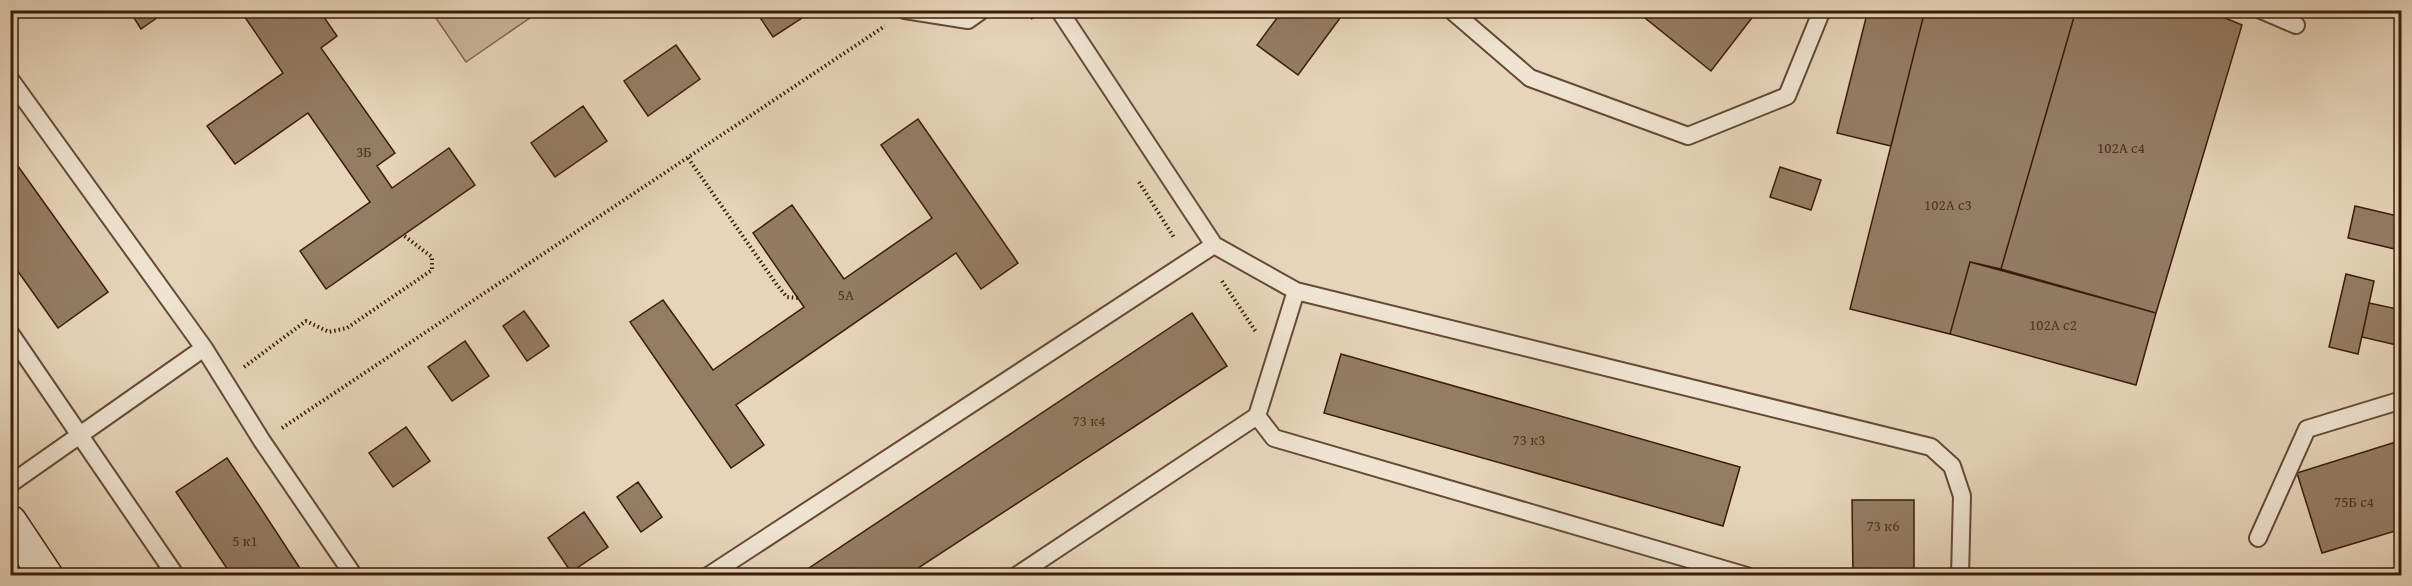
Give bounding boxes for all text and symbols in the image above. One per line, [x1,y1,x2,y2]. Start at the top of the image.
house number: 102А с4 [2097,137,2145,158]
house number: 3Б [356,141,372,162]
house number: 102А с3 [1924,194,1972,215]
house number: 5А [838,284,854,305]
house number: 102А с2 [2029,314,2077,335]
house number: 73 к4 [1073,410,1105,431]
house number: 73 к3 [1513,429,1545,450]
house number: 75Б с4 [2334,491,2374,512]
house number: 73 к6 [1867,515,1899,536]
house number: 5 к1 [232,530,258,551]

